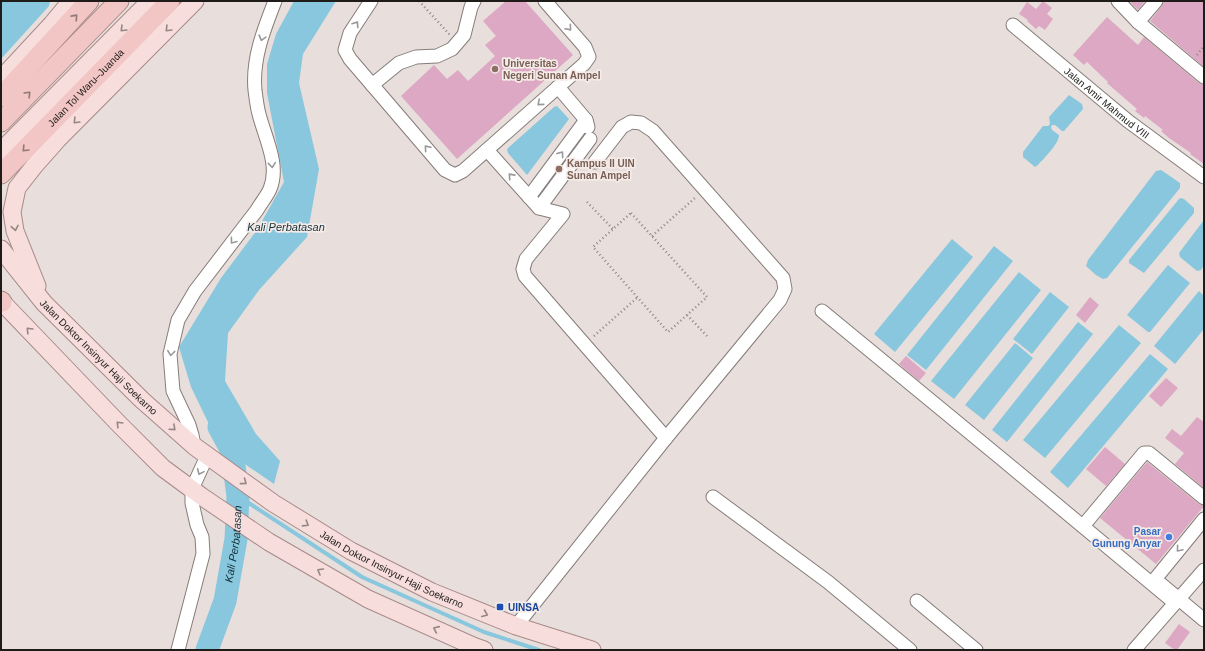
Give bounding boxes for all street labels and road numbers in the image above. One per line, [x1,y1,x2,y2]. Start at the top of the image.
street label: Jalan Tol Waru–Juanda [46,46,126,129]
street label: Jalan Amir Mahmud VIII [1062,65,1151,141]
street label: Jalan Doktor Insinyur Haji Soekarno [38,298,160,417]
street label: Jalan Doktor Insinyur Haji Soekarno [318,528,466,610]

